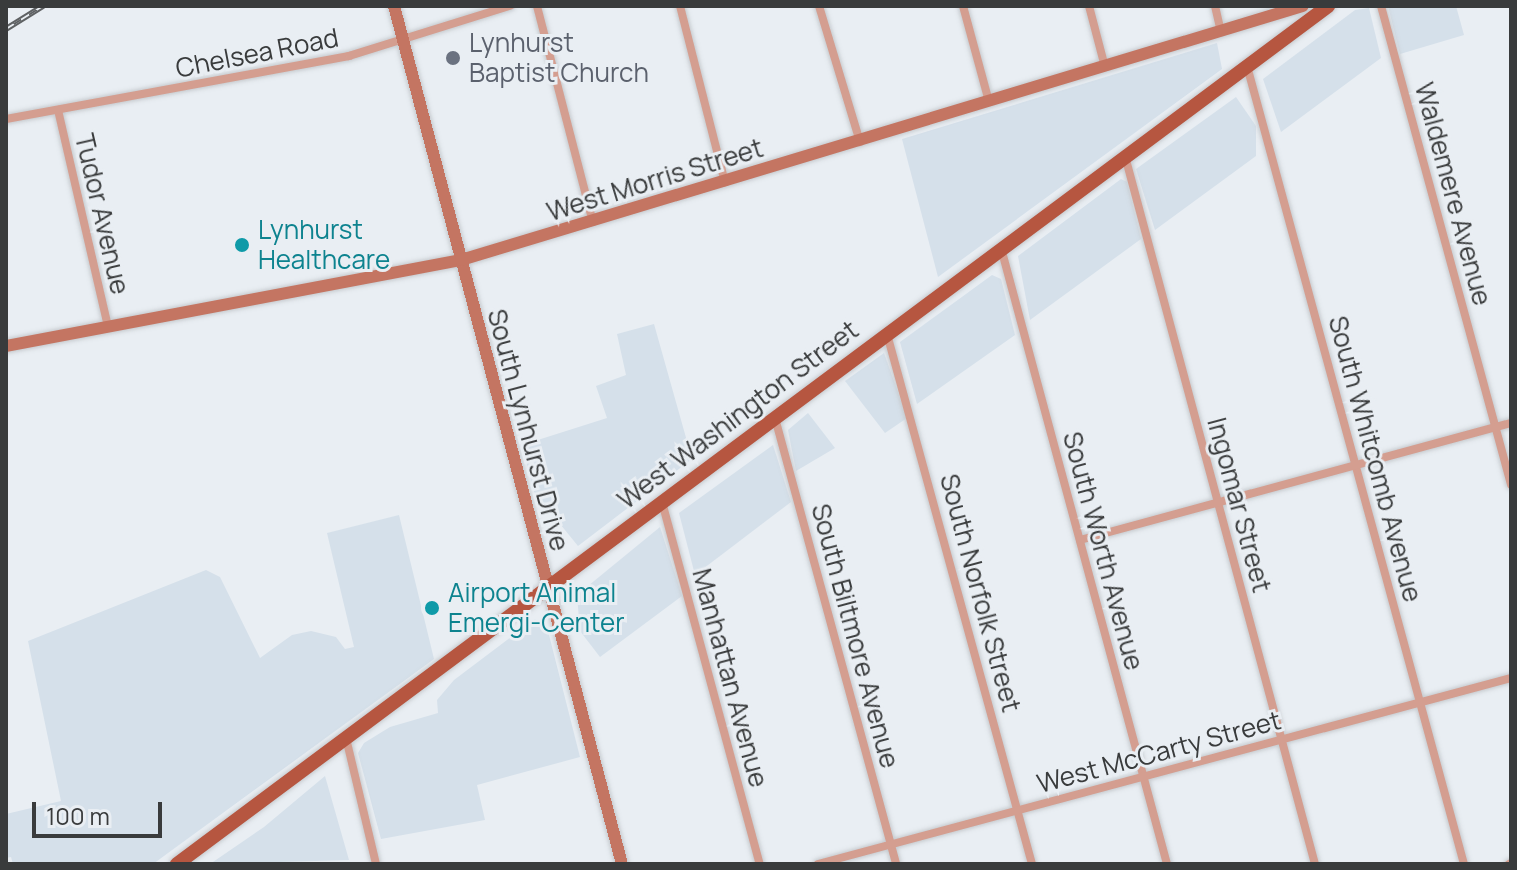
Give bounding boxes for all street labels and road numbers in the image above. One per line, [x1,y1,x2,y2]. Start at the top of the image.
street label: Chelsea Road [173,22,341,84]
street label: Waldemere Avenue [1408,79,1498,309]
street label: Tudor Avenue [68,131,136,297]
street label: West Morris Street [543,132,767,228]
street label: South Lynhurst Drive [481,306,575,554]
street label: South Whitcomb Avenue [1322,313,1428,605]
street label: West Washington Street [612,314,864,516]
street label: Ingomar Street [1201,414,1277,596]
street label: South Worth Avenue [1056,428,1150,674]
street label: South Norfolk Street [933,471,1027,715]
street label: South Biltmore Avenue [805,500,905,772]
street label: Manhattan Avenue [686,565,774,791]
street label: West McCarty Street [1034,704,1284,800]

